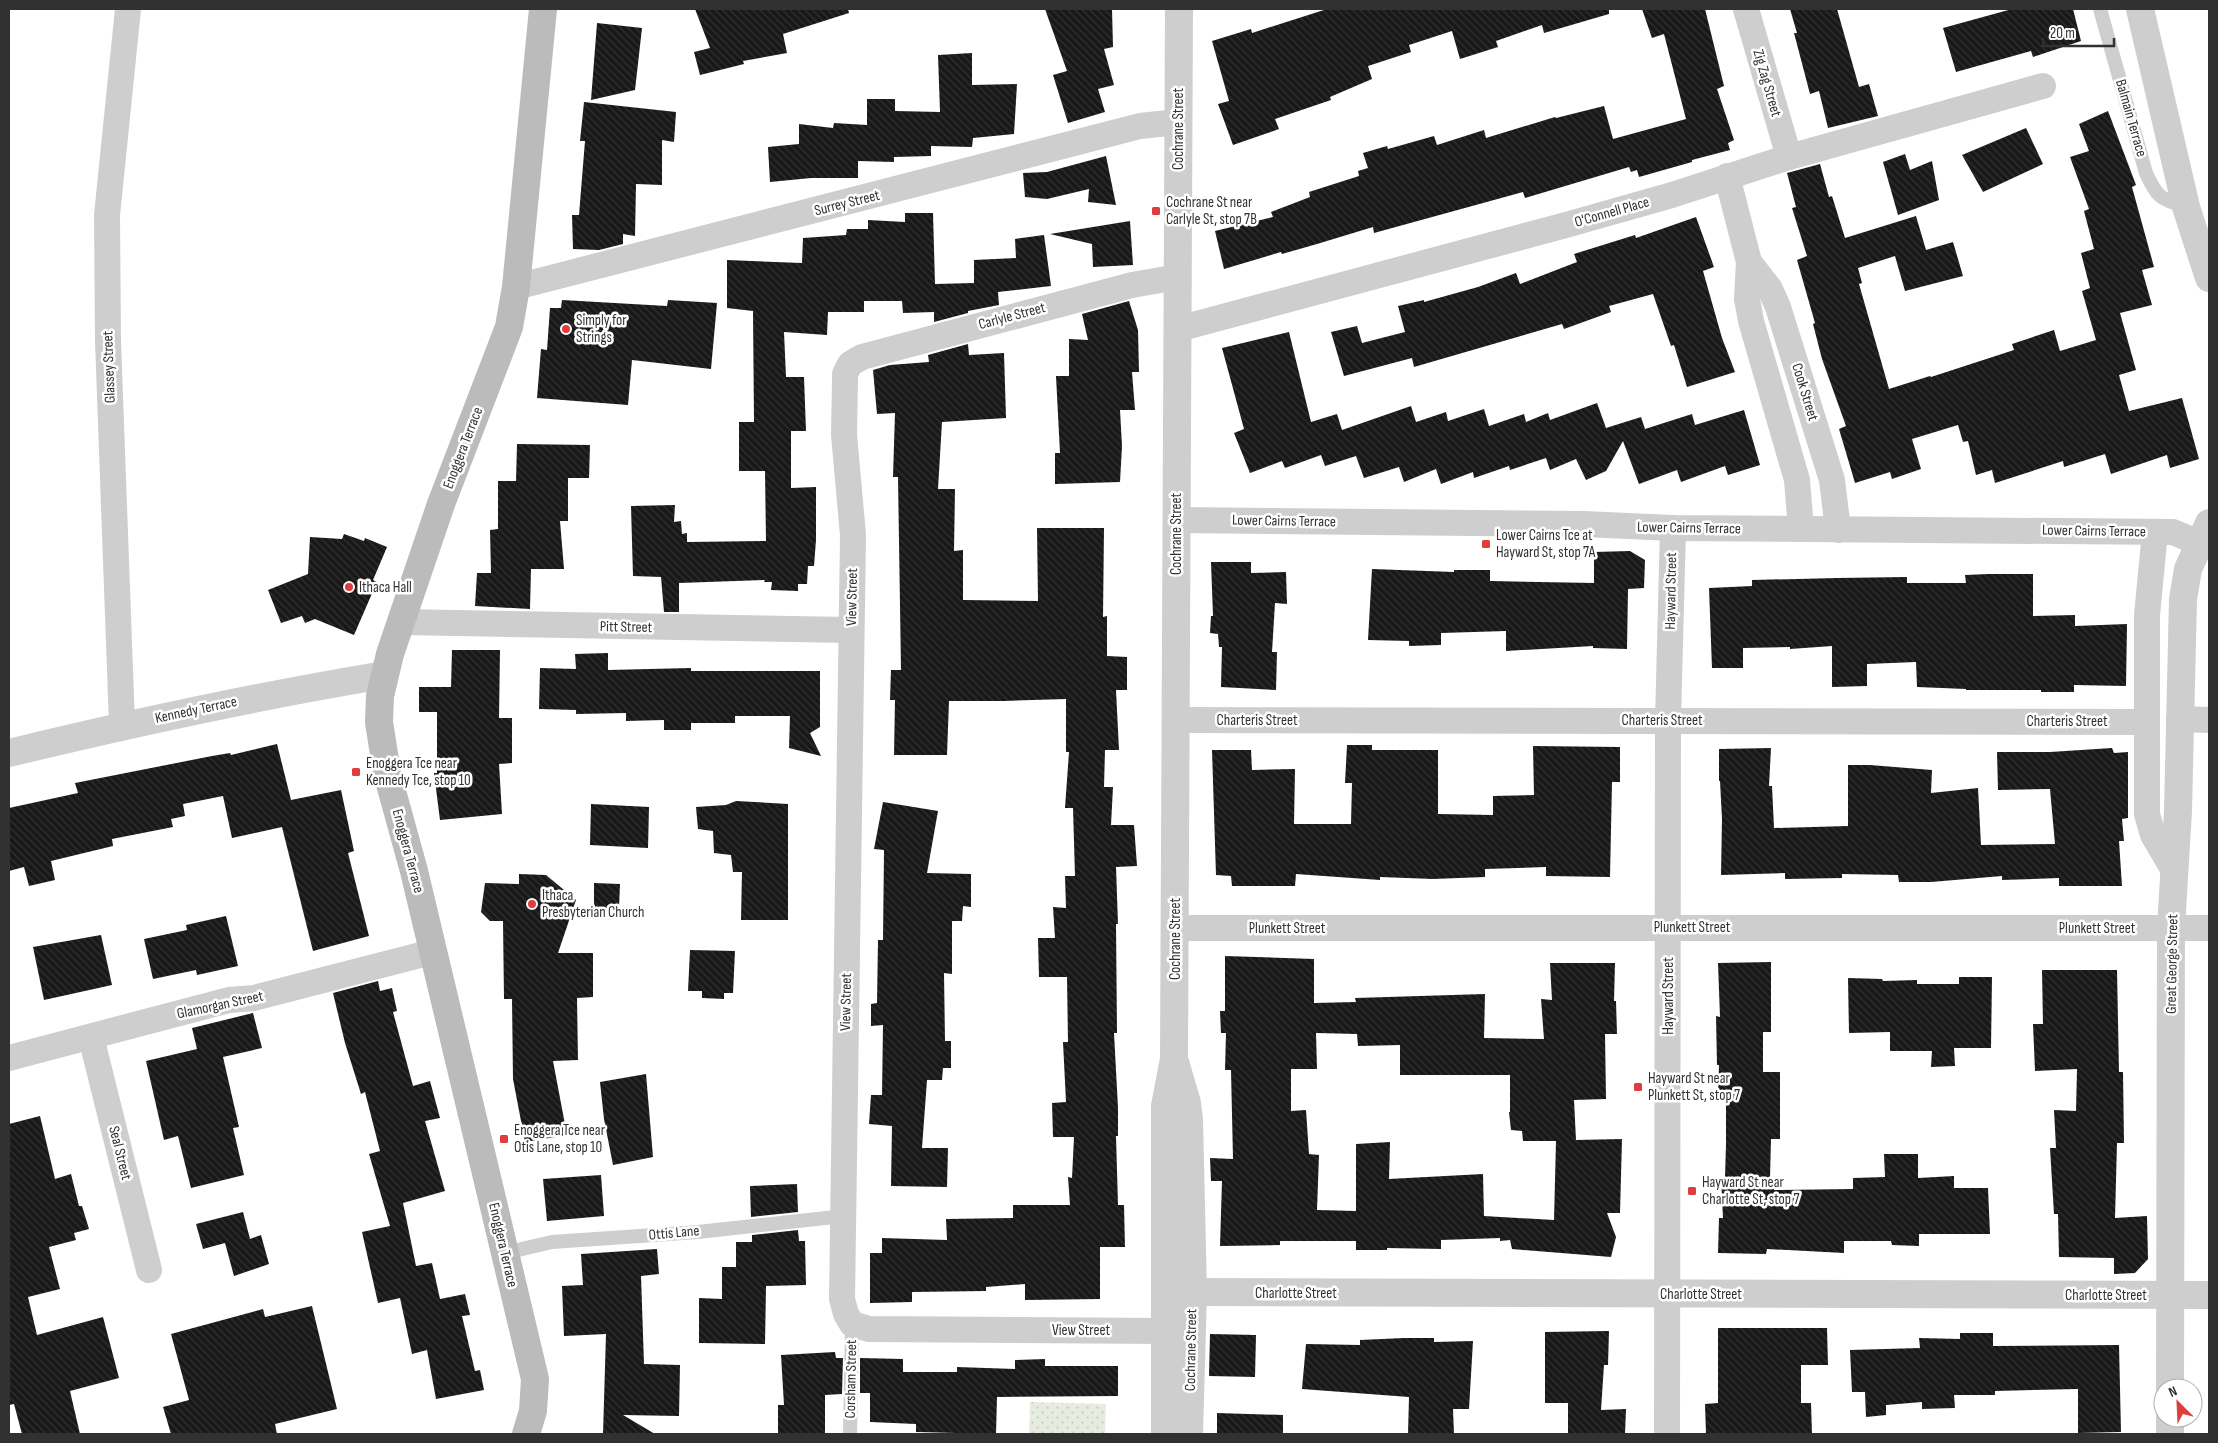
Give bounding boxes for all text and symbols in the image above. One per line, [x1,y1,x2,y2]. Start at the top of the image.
scale bar [2043,15,2114,47]
text: 20 m [2050,24,2075,43]
street label: Zig Zag Street [1748,47,1786,119]
street label: Balmain Terrace [2111,77,2151,159]
street label: Cochrane Street [1169,88,1188,170]
street label: Surrey Street [812,186,882,220]
street label: O'Connell Place [1572,192,1652,232]
place label: Cochrane St near Carlyle St, stop 7B [1166,193,1257,229]
marker: Cochrane St near Carlyle St, stop 7B [1150,205,1162,217]
street label: Carlyle Street [976,298,1048,334]
place label: Simply for Strings [576,311,627,347]
marker: Simply for Strings [560,323,572,335]
street label: Glassey Street [98,330,120,404]
street label: Cook Street [1787,361,1823,424]
street label: Enoggera Terrace [439,404,487,492]
street label: Cochrane Street [1167,493,1186,575]
street label: Lower Cairns Terrace [1232,511,1336,531]
street label: Lower Cairns Terrace [1637,518,1741,538]
street label: Lower Cairns Terrace [2042,521,2146,541]
place label: Lower Cairns Tce at Hayward St, stop 7A [1496,526,1596,562]
marker: Lower Cairns Tce at Hayward St, stop 7A [1480,538,1492,550]
street label: Hayward Street [1661,552,1681,630]
street label: View Street [842,567,862,626]
place label: Ithaca Hall [359,578,412,597]
marker: Ithaca Hall [343,581,355,593]
street label: Pitt Street [600,617,653,637]
street label: Kennedy Terrace [153,692,239,728]
street label: Charteris Street [1217,711,1298,730]
street label: Charteris Street [1622,711,1703,730]
street label: Charteris Street [2027,712,2108,731]
place label: Enoggera Tce near Kennedy Tce, stop 10 [366,754,471,790]
marker: Enoggera Tce near Kennedy Tce, stop 10 [350,766,362,778]
street label: Enoggera Terrace [388,807,428,895]
place label: Ithaca Presbyterian Church [542,886,644,922]
marker: Ithaca Presbyterian Church [526,898,538,910]
street label: Cochrane Street [1166,898,1185,980]
street label: Great George Street [2162,913,2182,1014]
street label: Plunkett Street [1654,918,1731,937]
street label: Plunkett Street [1249,919,1326,938]
street label: Plunkett Street [2059,919,2136,938]
street label: Hayward Street [1659,957,1678,1035]
street label: View Street [836,972,856,1031]
street label: Glamorgan Street [175,986,265,1023]
place label: Hayward St near Plunkett St, stop 7 [1648,1069,1740,1105]
marker: Hayward St near Plunkett St, stop 7 [1632,1081,1644,1093]
place label: Enoggera Tce near Otis Lane, stop 10 [514,1121,606,1157]
street label: Seal Street [104,1124,136,1182]
marker: Enoggera Tce near Otis Lane, stop 10 [498,1133,510,1145]
place label: Hayward St near Charlotte St, stop 7 [1702,1173,1799,1209]
marker: Hayward St near Charlotte St, stop 7 [1686,1185,1698,1197]
street label: Enoggera Terrace [484,1201,522,1289]
street label: Ottis Lane [648,1221,700,1245]
street label: Charlotte Street [1255,1284,1337,1303]
street label: Charlotte Street [1660,1285,1742,1304]
street label: Charlotte Street [2065,1286,2147,1305]
street label: Cochrane Street [1181,1308,1201,1391]
street label: View Street [1052,1321,1110,1340]
street label: Corsham Street [841,1339,861,1419]
north arrow [2153,1378,2203,1428]
text: N [2166,1382,2180,1401]

